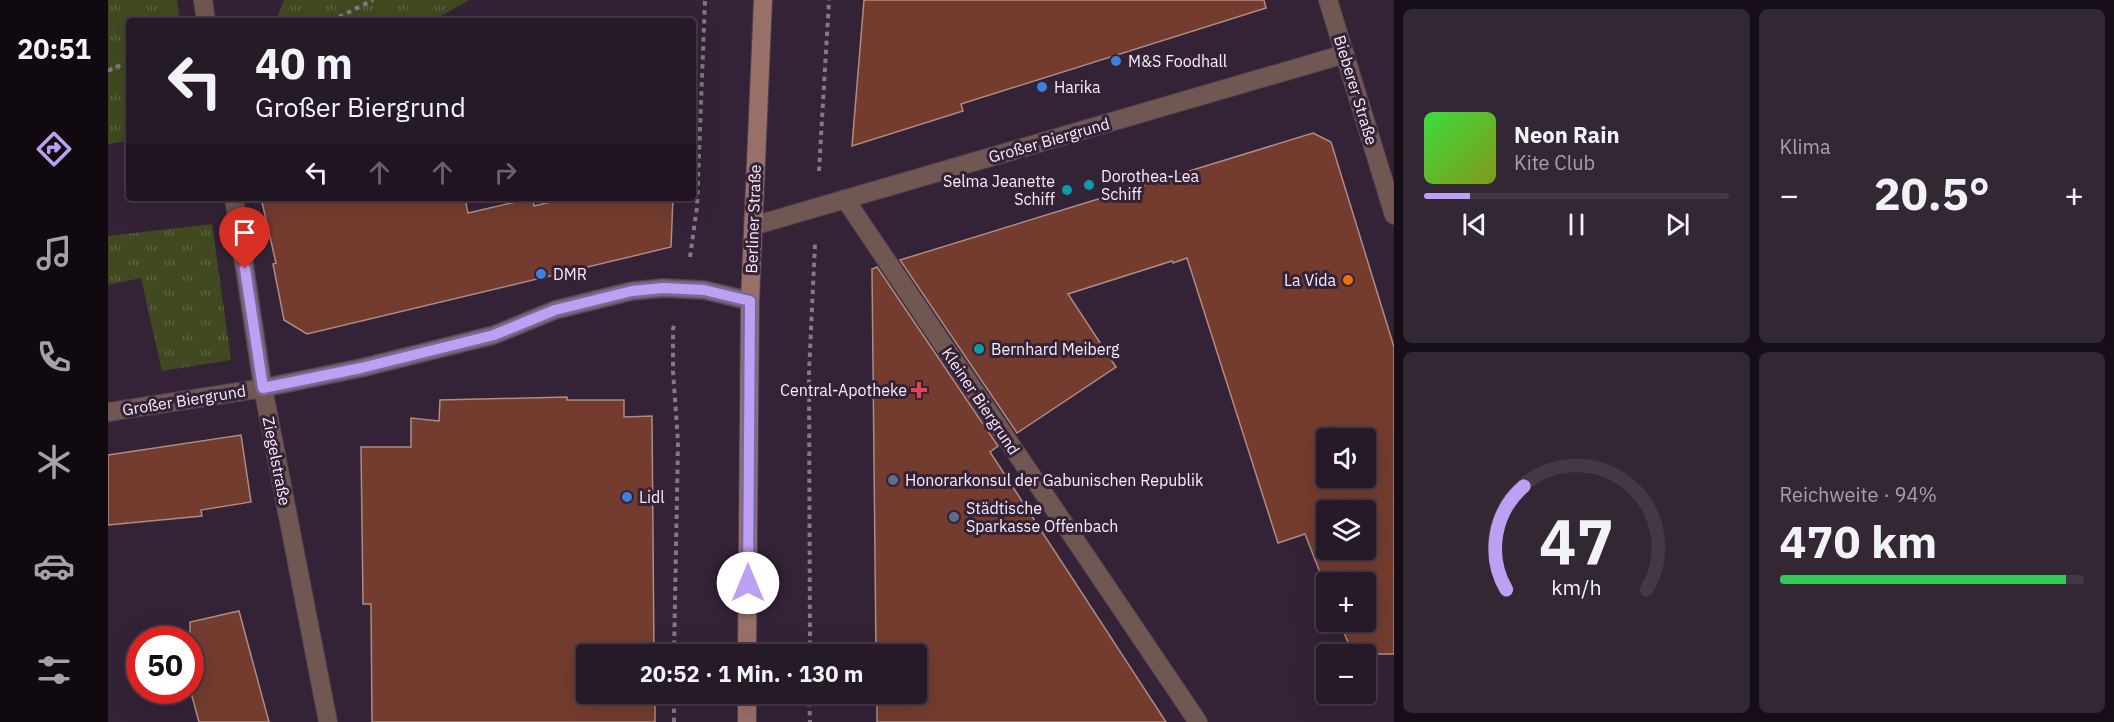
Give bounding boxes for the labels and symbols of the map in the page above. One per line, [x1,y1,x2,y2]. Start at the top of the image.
street label: Bieberer Straße [1330,33,1382,148]
place label: M&S Foodhall [1128,51,1227,71]
marker: M&S Foodhall [1109,54,1123,68]
place label: Harika [1054,77,1101,97]
marker: Harika [1035,80,1049,94]
street label: Großer Biergrund [986,113,1112,167]
street label: Berliner Straße [741,164,765,274]
place label: Dorothea-Lea Schiff [1101,166,1199,204]
place label: Selma Jeanette Schiff [943,171,1055,209]
marker: Dorothea-Lea Schiff [1082,178,1096,192]
marker: Selma Jeanette Schiff [1060,183,1074,197]
pin [219,207,270,269]
place label: DMR [553,264,587,284]
marker: DMR [534,267,548,281]
place label: La Vida [1284,270,1336,290]
marker: La Vida [1341,273,1355,287]
place label: Bernhard Meiberg [991,339,1120,359]
marker: Bernhard Meiberg [972,342,986,356]
street label: Kleiner Biergrund [938,343,1024,459]
street label: Großer Biergrund [121,380,247,420]
place label: Central-Apotheke [780,380,907,400]
marker: Central-Apotheke [912,383,926,397]
street label: Ziegelstraße [259,415,295,507]
place label: Honorarkonsul der Gabunischen Republik [905,470,1204,490]
marker: Honorarkonsul der Gabunischen Republik [886,473,900,487]
place label: Lidl [639,487,665,507]
marker: Lidl [620,490,634,504]
place label: Städtische Sparkasse Offenbach [966,498,1118,536]
marker: Städtische Sparkasse Offenbach [947,510,961,524]
position arrow [716,551,780,615]
speed limit sign: 50 [126,626,204,704]

